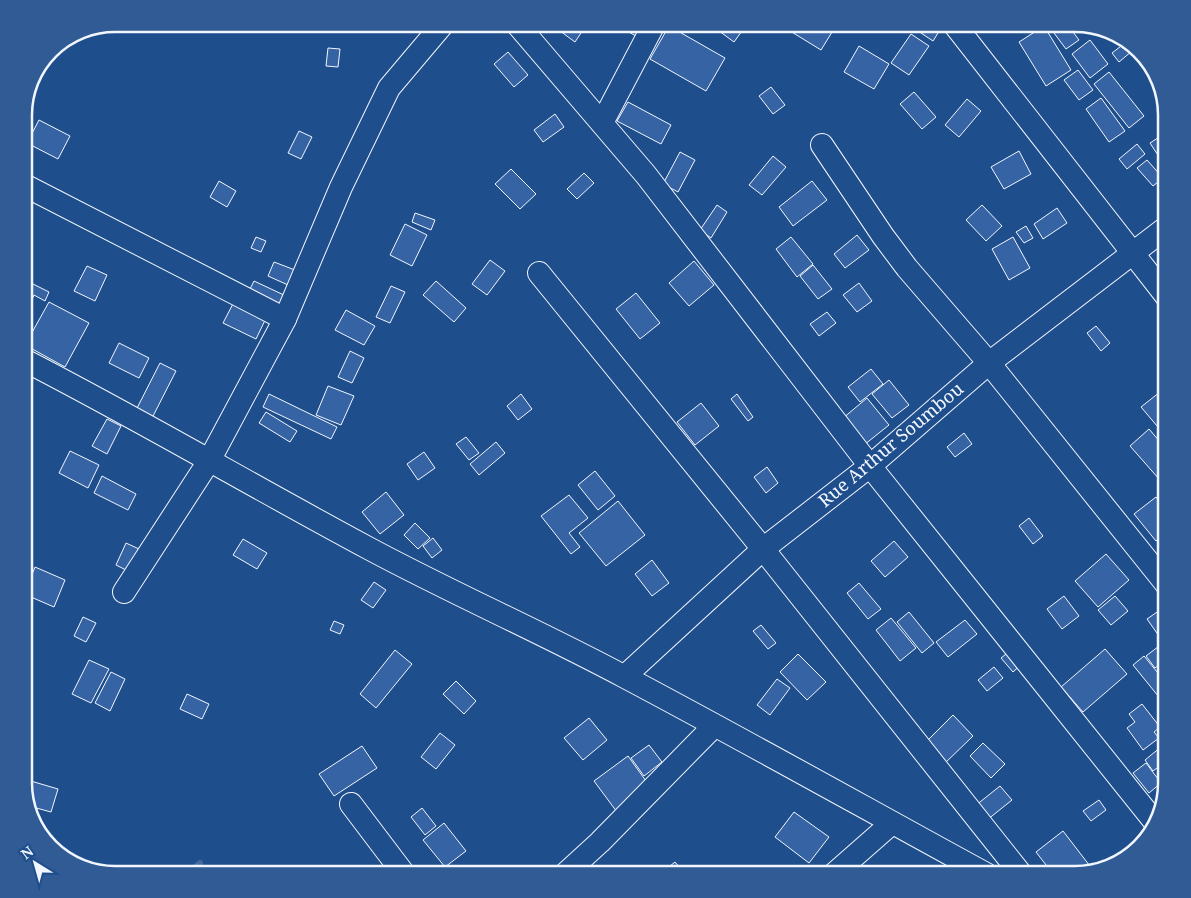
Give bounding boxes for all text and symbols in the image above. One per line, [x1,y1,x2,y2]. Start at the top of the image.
street label: Rue Arthur Soumbou [813,376,968,512]
north arrow [10,838,60,888]
text: N [17,841,37,863]

